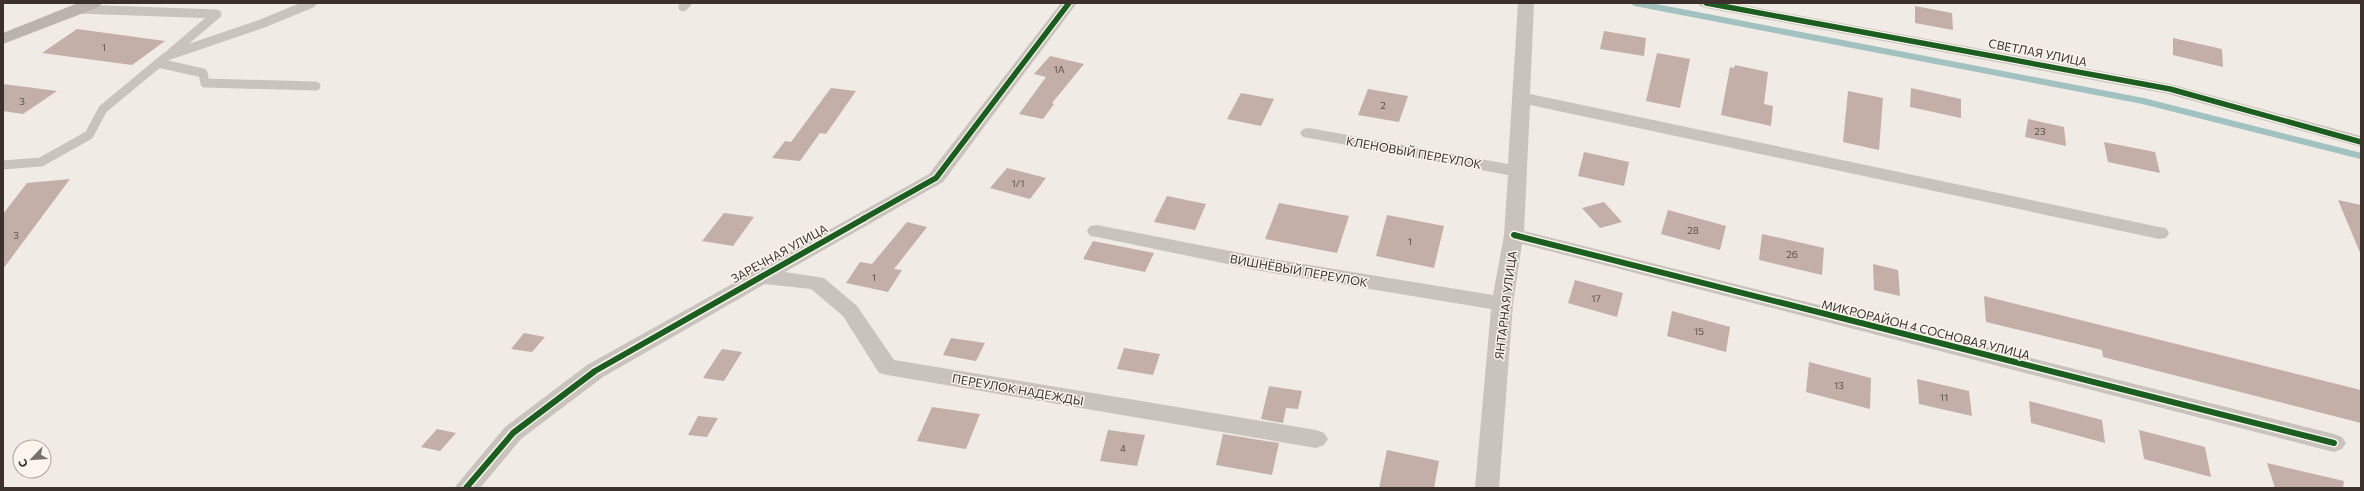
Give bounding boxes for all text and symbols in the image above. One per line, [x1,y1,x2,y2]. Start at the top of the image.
street label: СВЕТЛАЯ УЛИЦА [1987,36,2089,68]
house number: 1 [102,41,106,53]
house number: 1А [1053,63,1065,75]
house number: 3 [19,95,25,107]
house number: 2 [1380,99,1386,111]
house number: 23 [2034,125,2046,137]
street label: КЛЕНОВЫЙ ПЕРЕУЛОК [1345,133,1483,171]
house number: 1/1 [1011,177,1025,189]
street label: ЗАРЕЧНАЯ УЛИЦА [728,221,830,285]
house number: 28 [1687,224,1699,236]
house number: 3 [13,229,19,241]
house number: 1 [1408,235,1412,247]
house number: 26 [1786,248,1798,260]
street label: ЯНТАРНАЯ УЛИЦА [1491,250,1519,360]
street label: ВИШНЁВЫЙ ПЕРЕУЛОК [1229,251,1369,289]
house number: 1 [872,271,876,283]
house number: 17 [1591,292,1601,304]
street label: МИКРОРАЙОН 4 СОСНОВАЯ УЛИЦА [1820,296,2032,362]
house number: 15 [1694,325,1704,337]
street label: ПЕРЕУЛОК НАДЕЖДЫ [951,371,1085,407]
house number: 13 [1834,379,1844,391]
house number: 11 [1940,391,1948,403]
north arrow [12,439,52,479]
house number: 4 [1120,442,1126,454]
text: С [15,457,30,470]

